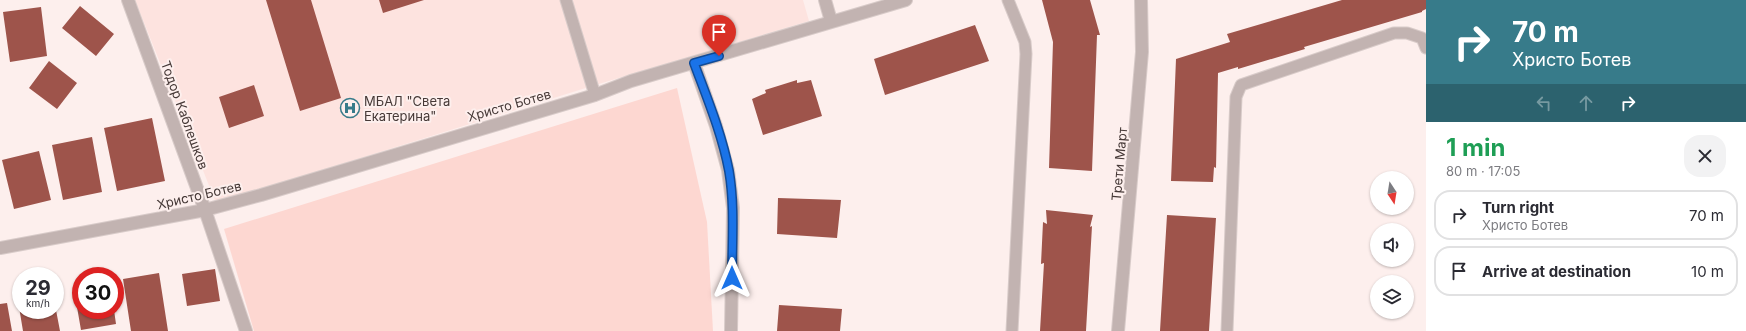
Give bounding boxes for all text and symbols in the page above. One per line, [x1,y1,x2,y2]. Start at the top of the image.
pin [702,15,736,56]
text: 70 m [1512,15,1579,49]
icon: right [1446,16,1498,68]
icon: arrive [708,21,730,43]
text: Христо Ботев [1512,49,1631,70]
street label: Тодор Каблешков [158,59,212,171]
street label: Христо Ботев [465,85,553,125]
icon: left [1533,92,1555,114]
icon: ahead [1575,92,1597,114]
icon: right [1617,92,1639,114]
place label: МБАЛ "Света Екатерина" [364,93,450,124]
hospital icon: МБАЛ "Света Екатерина" [339,97,361,119]
street label: Трети Март [1108,127,1130,201]
text: 1 min [1446,133,1505,162]
button: close [1684,135,1726,177]
text: 80 m · 17:05 [1446,163,1520,179]
north arrow [1370,171,1414,215]
map controls [1370,171,1414,319]
street label: Христо Ботев [155,178,243,212]
text: Turn right [1482,198,1554,217]
icon: right [1448,204,1470,226]
text: 70 m [1689,206,1724,225]
text: Христо Ботев [1482,217,1568,233]
button: sound [1370,223,1414,267]
position arrow [711,257,753,299]
icon: arrive [1448,260,1470,282]
text: Arrive at destination [1482,262,1631,281]
text: 10 m [1691,262,1724,281]
speed limit sign: 30 [72,267,124,319]
button: layers [1370,275,1414,319]
text: 29 [25,276,51,300]
text: km/h [26,297,50,309]

